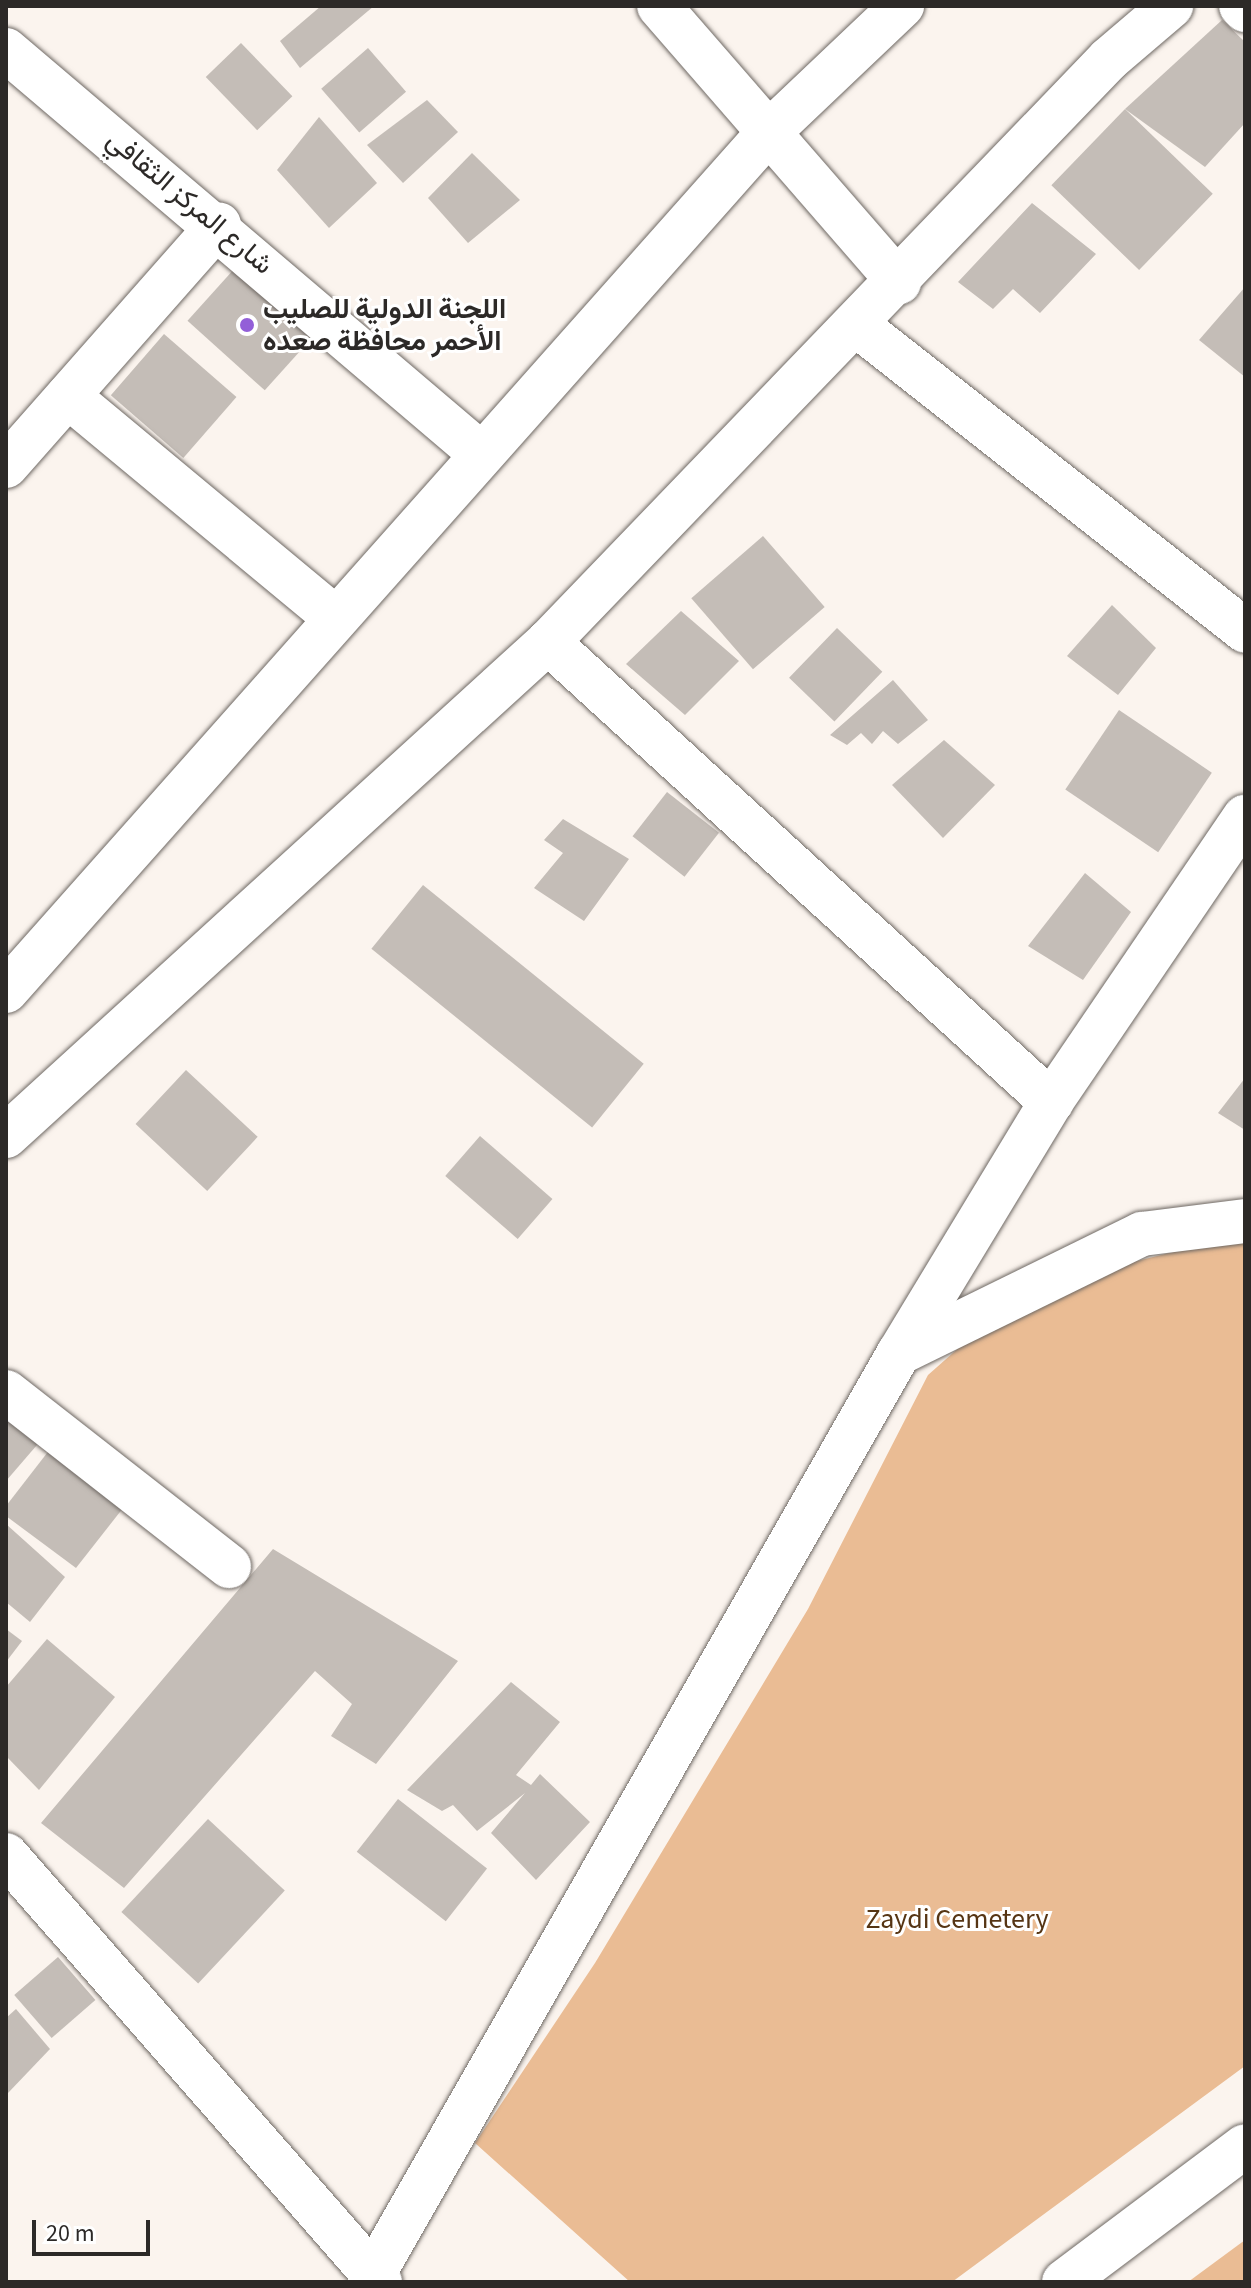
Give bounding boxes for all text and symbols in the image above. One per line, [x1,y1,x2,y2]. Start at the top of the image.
street label: شارع المركز الثقافي [100,123,280,281]
place label: اللجنة الدولية للصليب الأحمر محافظة صعده [263,292,506,358]
marker: اللجنة الدولية للصليب الأحمر محافظة صعده [238,316,256,334]
park label: Zaydi Cemetery [866,1902,1048,1936]
scale bar [36,2204,154,2254]
text: 20 m [46,2216,95,2251]

